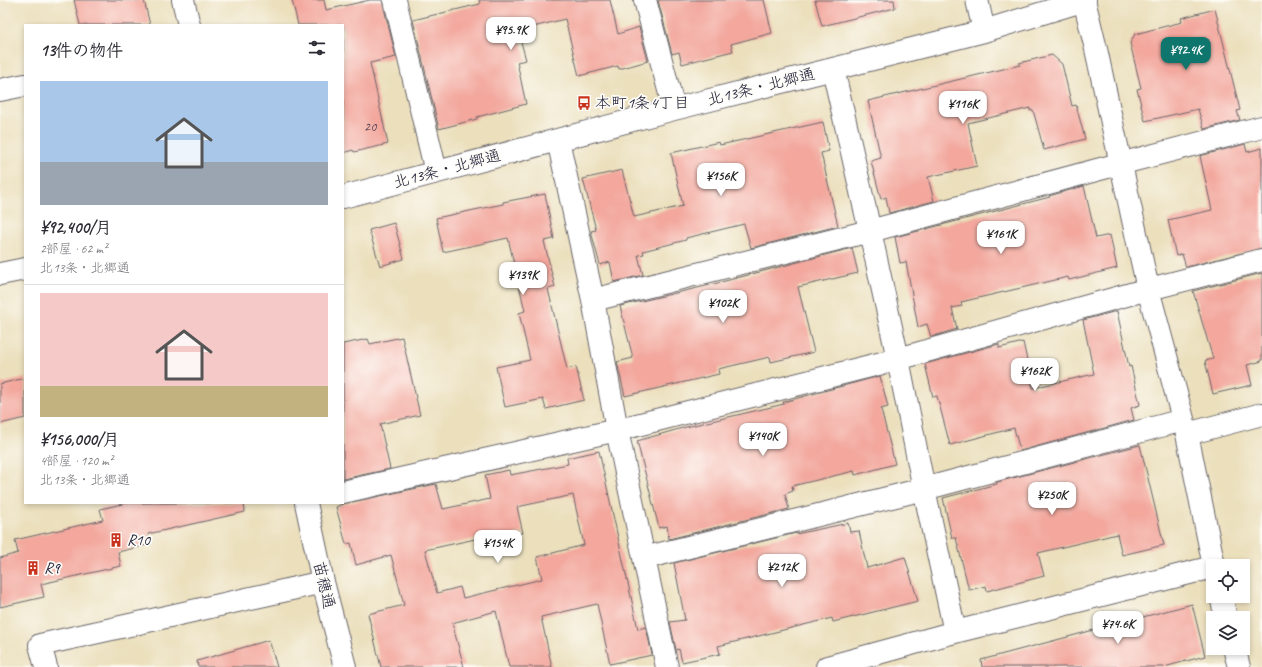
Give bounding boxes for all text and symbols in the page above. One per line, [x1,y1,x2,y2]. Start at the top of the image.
pin: ¥95.9K [478,17,544,51]
text: ¥95.9K [495,22,527,38]
icon: filters [306,37,328,59]
pin: ¥92.4K [1153,37,1219,71]
text: 13件の物件 [40,40,123,61]
text: ¥92.4K [1170,42,1202,58]
street label: 北13条・北郷通 [705,64,817,110]
pin: ¥116K [935,91,991,125]
place label: 本町1条4丁目 [595,93,689,113]
bus stop icon: 本町1条4丁目 [576,95,592,111]
text: ¥116K [948,96,978,112]
icon: home [148,107,220,179]
house number: 20 [364,118,378,135]
street label: 北13条・北郷通 [391,145,503,193]
pin: ¥156K [693,163,749,197]
text: ¥156K [706,168,736,184]
text: ¥92,400/月 [40,217,112,238]
pin: ¥161K [973,221,1029,255]
text: ¥161K [986,226,1016,242]
text: 2部屋 · 62 m² [40,241,107,257]
text: 北13条・北郷通 [40,260,130,276]
pin: ¥139K [495,262,551,296]
text: ¥139K [508,267,538,283]
pin: ¥102K [695,290,751,324]
text: ¥102K [708,295,738,311]
icon: home [148,319,220,391]
pin: ¥162K [1007,358,1063,392]
text: ¥162K [1020,363,1050,379]
pin: ¥140K [735,423,791,457]
text: ¥140K [748,428,778,444]
text: ¥156,000/月 [40,429,120,450]
text: 4部屋 · 120 m² [40,453,113,469]
text: 北13条・北郷通 [40,472,130,488]
pin: ¥250K [1024,482,1080,516]
text: ¥250K [1037,487,1067,503]
place label: R10 [127,530,152,550]
pin: ¥154K [470,530,526,564]
building icon: R10 [108,532,124,548]
text: ¥154K [483,535,513,551]
pin: ¥212K [754,554,810,588]
place label: R9 [44,558,62,578]
street label: 苗穂通 [309,559,339,611]
text: ¥212K [767,559,797,575]
map controls [1206,559,1250,655]
button: locate [1206,559,1250,603]
building icon: R9 [25,560,41,576]
pin: ¥74.6K [1085,611,1151,645]
button: layers [1206,611,1250,655]
text: ¥74.6K [1102,616,1134,632]

